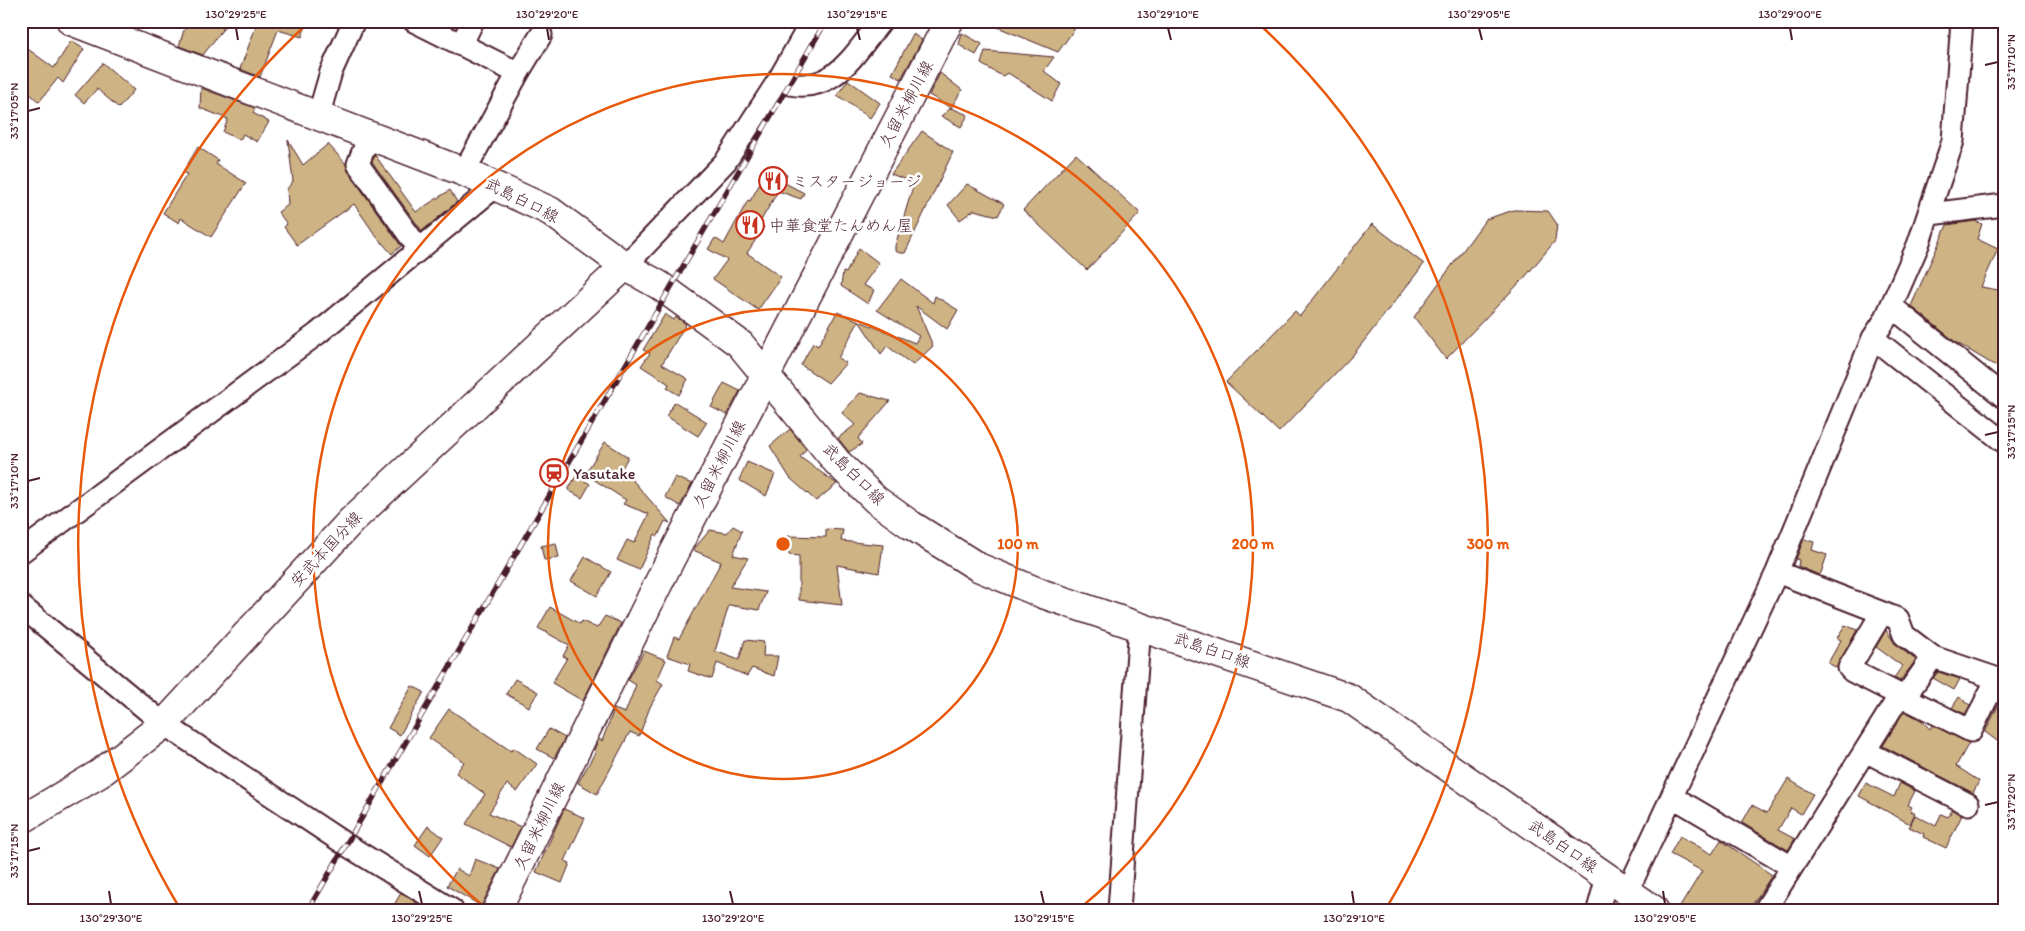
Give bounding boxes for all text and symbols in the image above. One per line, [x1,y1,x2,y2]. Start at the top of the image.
text: 130°29'25"E [205,7,267,21]
text: 130°29'20"E [516,7,579,21]
text: 130°29'15"E [827,7,888,21]
text: 130°29'10"E [1137,7,1199,21]
text: 130°29'05"E [1448,7,1511,21]
text: 130°29'00"E [1758,7,1822,21]
text: 33°17'10"N [2004,34,2018,90]
street label: 久留米柳川線 [875,57,937,151]
text: 33°17'05"N [7,83,21,139]
restaurant icon: ミスタージョージ [758,166,788,196]
place label: ミスタージョージ [792,172,921,191]
street label: 武島白口線 [482,173,562,227]
restaurant icon: 中華食堂たんめん屋 [735,210,765,240]
place label: 中華食堂たんめん屋 [769,216,913,235]
text: 33°17'15"N [2004,405,2018,459]
street label: 久留米柳川線 [689,417,749,511]
street label: 武島白口線 [819,439,889,509]
text: 33°17'10"N [7,453,21,509]
station icon: Yasutake [539,458,569,488]
place label: Yasutake [573,464,635,483]
street label: 安武本国分線 [286,507,366,591]
centre of rings [774,535,792,553]
text: 100 m [997,535,1039,553]
text: 200 m [1232,535,1275,553]
text: 300 m [1467,535,1510,553]
street label: 武島白口線 [1171,628,1253,672]
text: 33°17'20"N [2004,774,2018,830]
street label: 久留米柳川線 [509,779,569,873]
street label: 武島白口線 [1525,815,1601,877]
text: 33°17'15"N [7,824,21,878]
text: 130°29'30"E [80,911,143,925]
text: 130°29'25"E [391,911,453,925]
text: 130°29'20"E [702,911,765,925]
text: 130°29'15"E [1014,911,1075,925]
text: 130°29'10"E [1323,911,1385,925]
text: 130°29'05"E [1634,911,1697,925]

